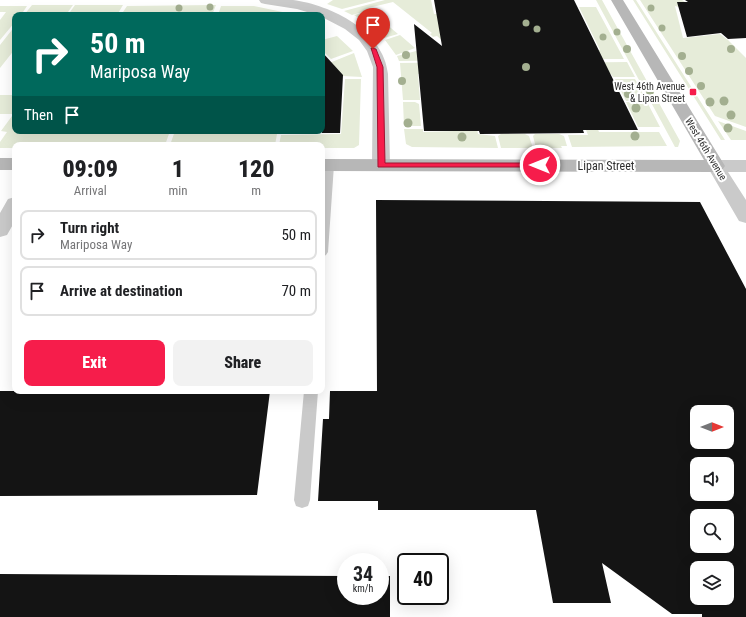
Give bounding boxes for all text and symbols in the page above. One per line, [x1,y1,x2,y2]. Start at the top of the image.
pin [356,8,390,49]
icon: arrive [362,14,384,36]
text: 50 m [90,27,146,60]
icon: right [24,28,76,80]
text: Mariposa Way [90,61,190,82]
place label: West 46th Avenue & Lipan Street [614,81,685,104]
marker: West 46th Avenue & Lipan Street [688,87,698,97]
icon: arrive [61,104,83,126]
text: Then [24,106,53,124]
street label: West 46th Avenue [683,116,729,182]
position arrow [519,144,561,186]
text: 09:09 [62,155,118,183]
text: 1 [172,155,184,183]
text: 120 [238,155,275,183]
street label: Lipan Street [578,159,635,173]
text: Arrival [74,183,107,198]
text: min [168,183,188,198]
text: m [251,183,261,198]
text: Turn right [60,219,119,237]
icon: right [26,224,48,246]
text: 50 m [281,226,311,244]
text: Mariposa Way [60,237,132,252]
icon: arrive [26,280,48,302]
text: Arrive at destination [60,282,183,300]
text: 70 m [281,282,311,300]
button: Exit [24,340,165,386]
button: Share [173,340,313,386]
north arrow [690,405,734,449]
map controls [690,405,734,605]
button: sound [690,457,734,501]
button: search [690,509,734,553]
speed limit sign: 40 [397,553,449,605]
button: layers [690,561,734,605]
text: 34 [353,562,373,586]
text: km/h [353,583,373,594]

